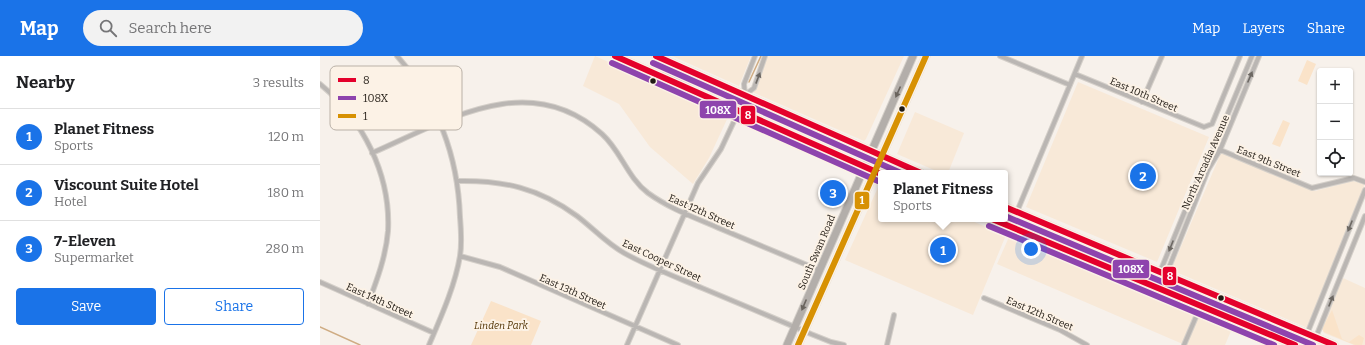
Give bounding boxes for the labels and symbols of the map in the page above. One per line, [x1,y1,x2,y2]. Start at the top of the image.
legend [330,66,462,130]
one-way arrow [755,71,761,83]
one-way arrow [1247,72,1253,83]
text: 8 [363,74,370,87]
street label: East 10th Street [1108,75,1180,115]
unlabelled marker [648,76,658,86]
one-way arrow [894,86,900,98]
text: 108X [363,92,388,105]
line badge: 108X [699,100,737,119]
text: 108X [705,104,731,117]
unlabelled marker [897,104,907,114]
line badge: 8 [740,105,756,125]
text: 8 [745,109,752,122]
text: 1 [363,110,368,123]
street label: North Arcadia Avenue [1180,113,1232,212]
street label: East 9th Street [1235,144,1303,180]
pin: 2 [1130,161,1156,191]
pin: 3 [820,178,846,208]
line badge: 1 [854,191,870,210]
street label: East 12th Street [667,192,737,232]
text: 1 [860,194,865,207]
street label: South Swan Road [796,213,838,292]
one-way arrow [1347,220,1353,232]
pin: 1 [930,235,956,265]
street label: East Cooper Street [620,237,703,285]
your location [1021,239,1041,259]
one-way arrow [1167,241,1173,253]
line badge: 108X [1112,259,1150,279]
text: 108X [1118,263,1144,276]
line badge: 8 [1162,266,1177,286]
text: 8 [1167,270,1174,283]
street label: East 13th Street [537,272,608,312]
street label: East 14th Street [344,281,415,321]
unlabelled marker [1216,293,1226,303]
street label: East 12th Street [1004,294,1075,334]
one-way arrow [1328,295,1334,307]
one-way arrow [801,300,807,311]
park label: Linden Park [474,320,528,332]

